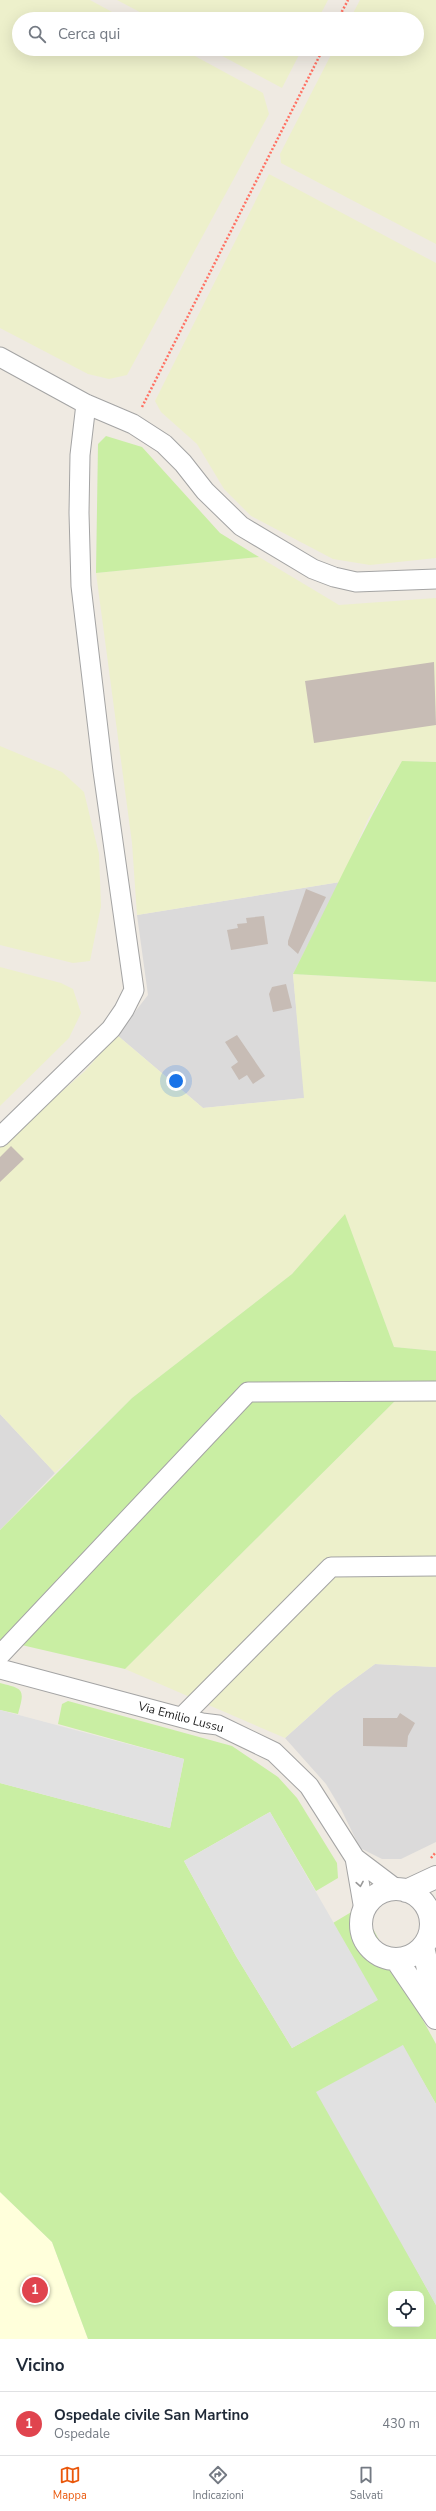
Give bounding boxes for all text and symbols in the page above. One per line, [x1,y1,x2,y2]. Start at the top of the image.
search box [12,12,424,56]
icon: search [26,23,48,45]
text: Cerca qui [58,24,120,44]
your location [166,1071,186,1091]
street label: Via Emilio Lussu [135,1698,226,1736]
one-way arrow [355,1881,364,1887]
pin: 1 [22,2275,48,2305]
map controls [388,2291,424,2327]
button: locate [388,2291,424,2327]
text: Vicino [16,2354,65,2377]
text: Ospedale civile San Martino [54,2405,249,2425]
text: 1 [25,2415,33,2433]
text: 430 m [382,2415,420,2433]
text: Ospedale [54,2425,110,2443]
tab: Mappa [53,2464,87,2503]
tab: Indicazioni [192,2464,244,2503]
tab: Salvati [350,2464,383,2503]

